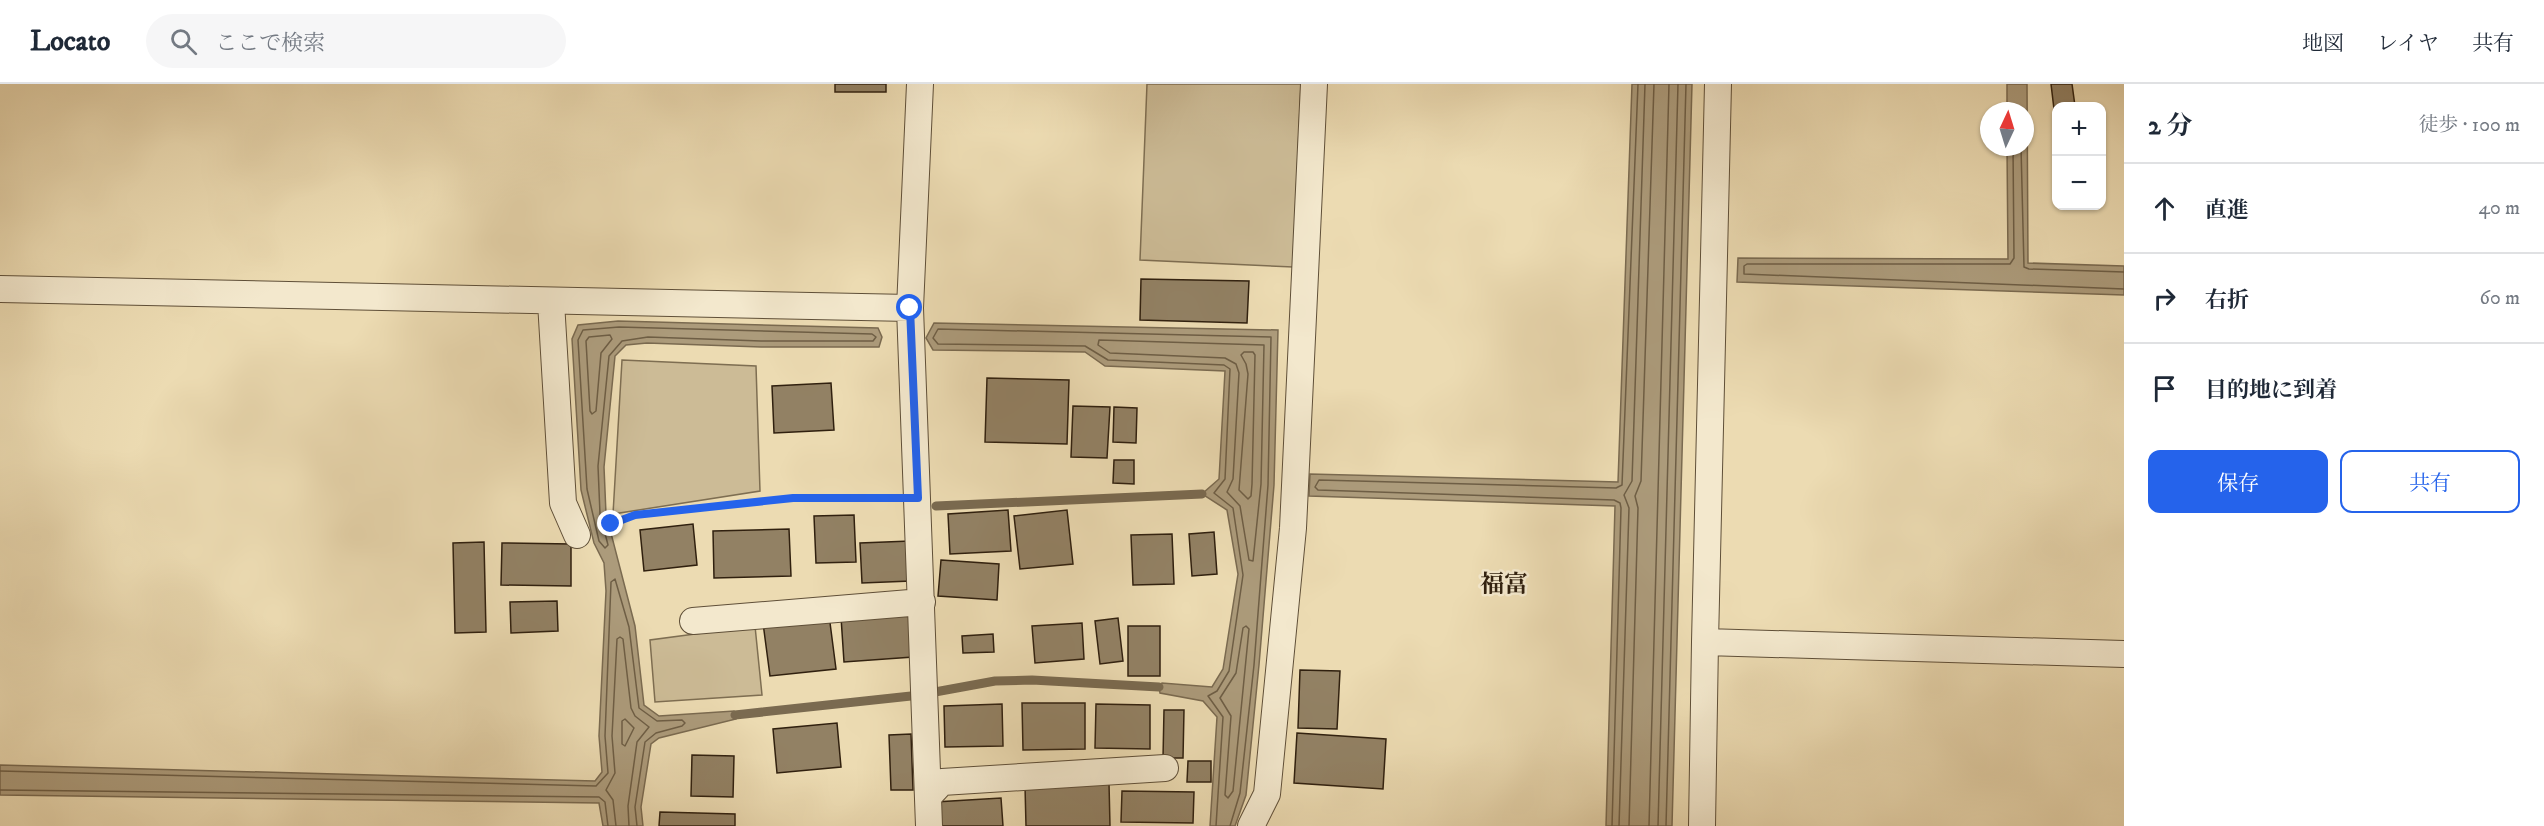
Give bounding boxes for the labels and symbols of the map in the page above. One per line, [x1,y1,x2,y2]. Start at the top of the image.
north arrow [1980,102,2034,156]
route start [896,294,922,320]
route end [597,510,623,536]
district label: 福富 [1480,570,1528,600]

